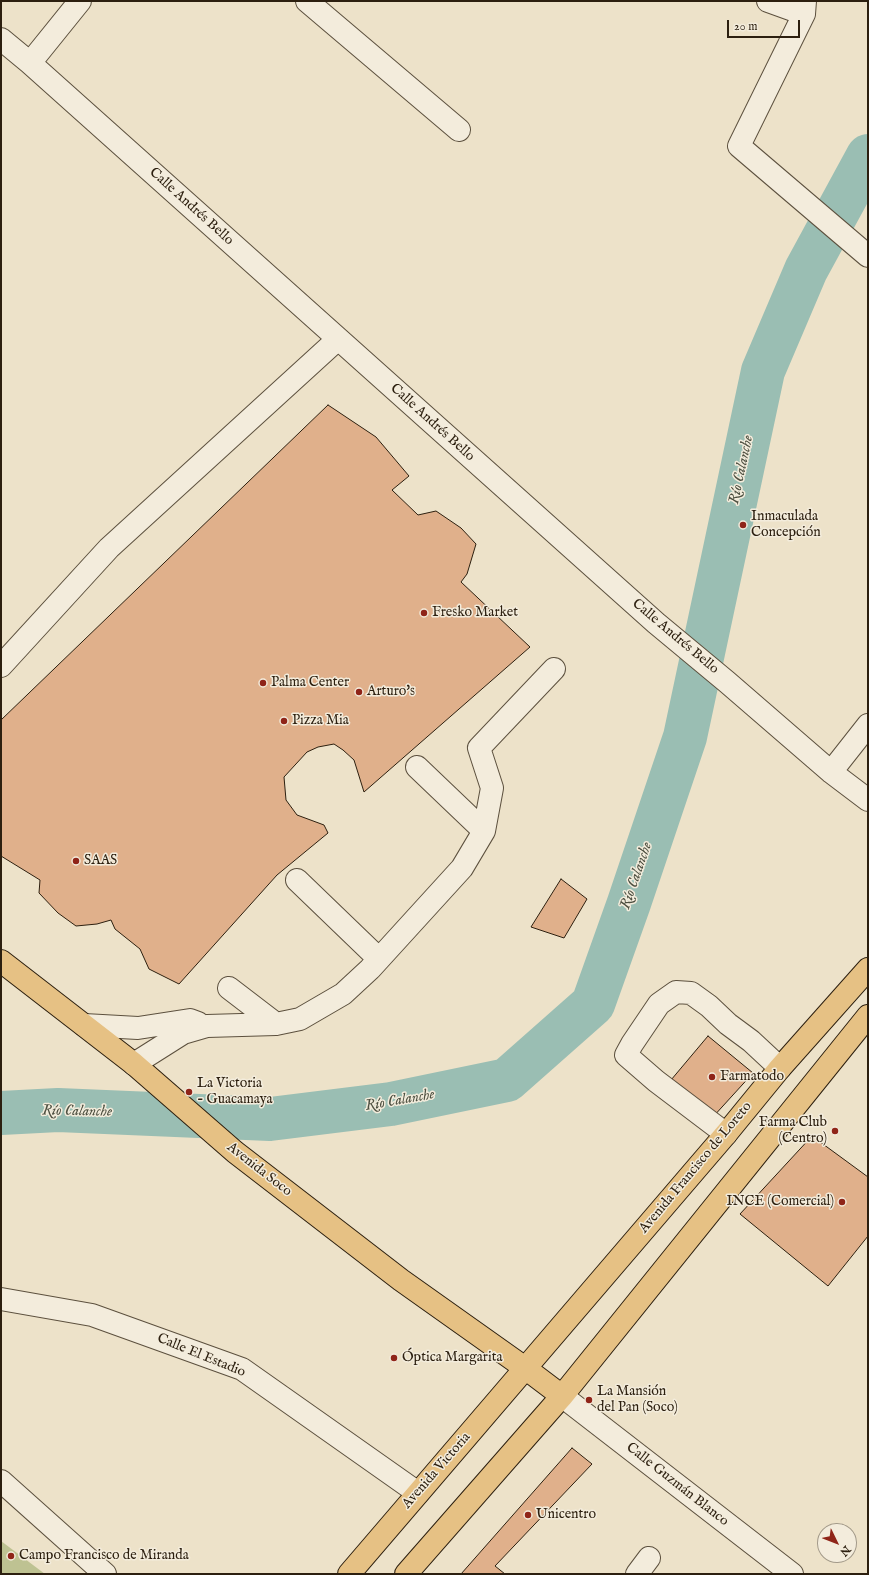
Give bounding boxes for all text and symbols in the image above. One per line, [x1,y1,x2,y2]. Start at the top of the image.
scale bar [729,12,802,38]
text: 20 m [734,19,757,34]
street label: Calle Andrés Bello [145,165,237,249]
street label: Calle Andrés Bello [386,381,478,465]
water label: Río Calanche [726,434,758,506]
place label: Inmaculada Concepción [751,509,821,542]
marker: Inmaculada Concepción [738,520,748,530]
street label: Calle Andrés Bello [628,596,722,678]
place label: Fresko Market [432,605,518,621]
marker: Fresko Market [419,608,429,618]
place label: Palma Center [271,675,349,691]
marker: Palma Center [258,678,268,688]
place label: Arturo's [367,684,415,700]
marker: Arturo's [354,687,364,697]
place label: Pizza Mia [292,713,349,729]
marker: Pizza Mia [279,716,289,726]
water label: Río Calanche [617,840,657,912]
place label: SAAS [84,853,117,869]
marker: SAAS [71,856,81,866]
place label: Farmatodo [720,1069,784,1085]
marker: Farmatodo [707,1072,717,1082]
place label: La Victoria - Guacamaya [197,1076,273,1108]
water label: Río Calanche [364,1086,436,1116]
marker: La Victoria - Guacamaya [184,1087,194,1097]
street label: Avenida Francisco de Loreto [636,1099,756,1237]
water label: Río Calanche [42,1102,112,1122]
place label: Farma Club (Centro) [759,1115,827,1148]
marker: Farma Club (Centro) [830,1126,840,1136]
street label: Avenida Soco [223,1139,295,1201]
place label: INCE (Comercial) [727,1194,834,1210]
marker: INCE (Comercial) [837,1197,847,1207]
street label: Calle El Estadio [154,1331,248,1381]
place label: Óptica Margarita [402,1350,503,1366]
marker: Óptica Margarita [389,1353,399,1363]
place label: La Mansión del Pan (Soco) [597,1384,678,1416]
marker: La Mansión del Pan (Soco) [584,1395,594,1405]
street label: Avenida Victoria [399,1429,475,1513]
street label: Calle Guzmán Blanco [622,1440,732,1530]
place label: Unicentro [536,1507,596,1523]
marker: Unicentro [523,1510,533,1520]
north arrow [817,1523,857,1563]
text: N [837,1542,853,1559]
place label: Campo Francisco de Miranda [19,1548,189,1564]
marker: Campo Francisco de Miranda [6,1551,16,1561]

